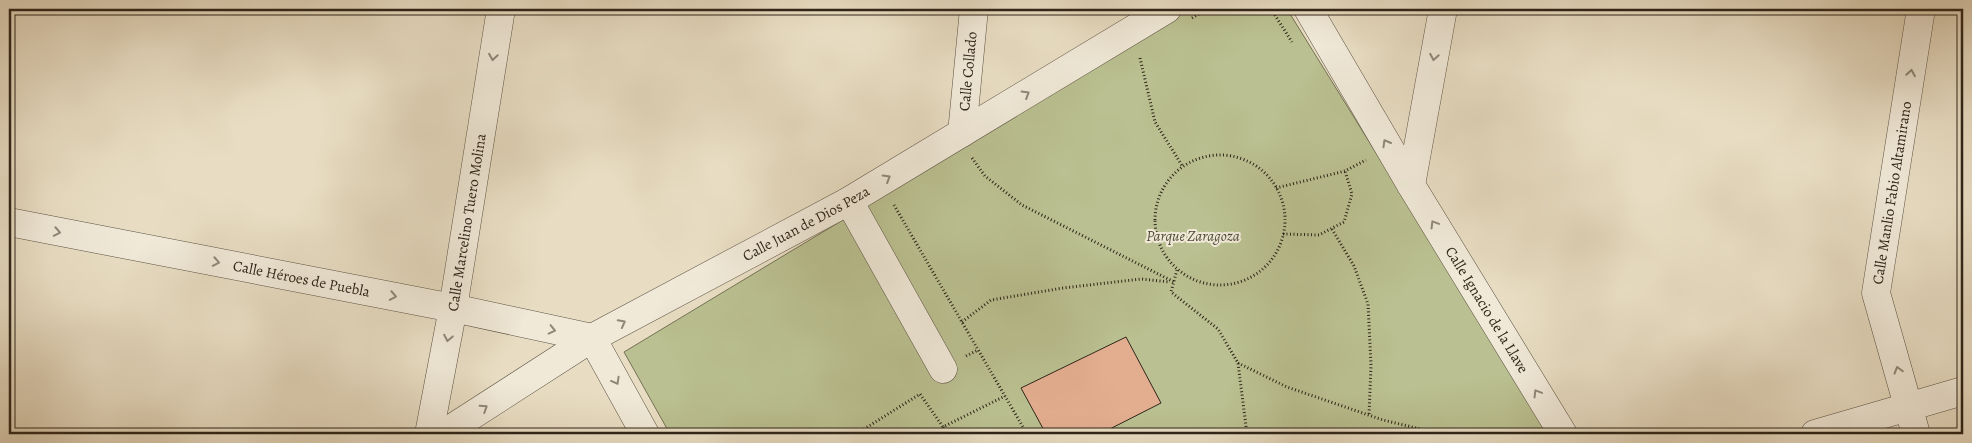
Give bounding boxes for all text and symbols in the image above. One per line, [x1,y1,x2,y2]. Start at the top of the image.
street label: Calle Collado [954,31,982,112]
one-way arrow [1429,52,1439,61]
one-way arrow [488,53,499,61]
one-way arrow [1905,69,1915,78]
one-way arrow [1021,90,1030,100]
street label: Calle Manlio Fabio Altamirano [1868,100,1916,286]
street label: Calle Marcelino Tuero Molina [443,132,491,313]
one-way arrow [1382,140,1392,149]
one-way arrow [882,174,891,184]
street label: Calle Juan de Dios Peza [739,181,873,266]
one-way arrow [1431,221,1441,230]
one-way arrow [52,226,61,236]
park label: Parque Zaragoza [1146,226,1240,246]
street label: Calle Ignacio de la Llave [1441,243,1534,377]
street label: Calle Héroes de Puebla [231,256,372,302]
one-way arrow [212,257,221,267]
one-way arrow [389,290,397,301]
one-way arrow [617,319,626,329]
one-way arrow [548,324,556,334]
one-way arrow [443,334,453,343]
one-way arrow [1894,367,1904,375]
one-way arrow [609,376,619,385]
one-way arrow [1534,389,1544,398]
one-way arrow [478,405,487,414]

